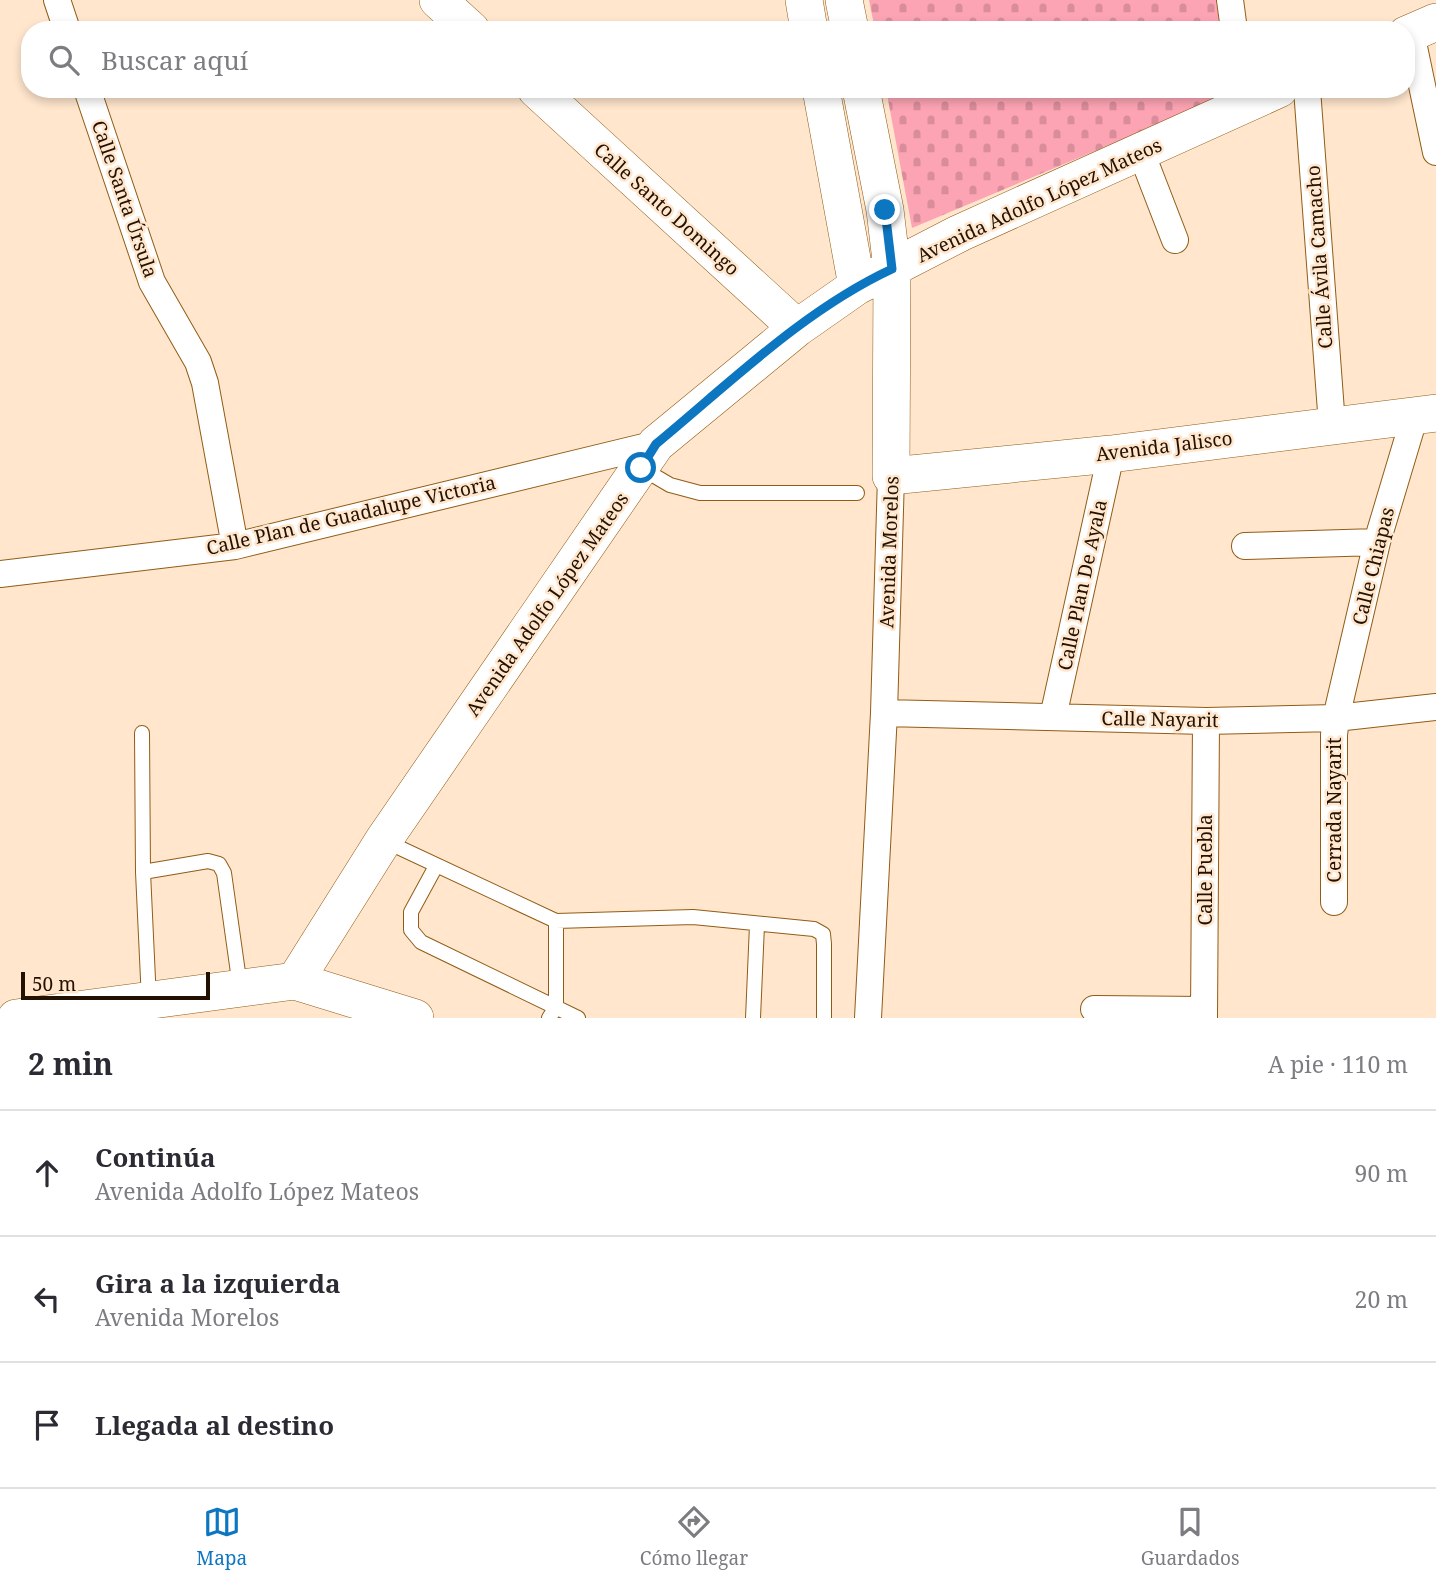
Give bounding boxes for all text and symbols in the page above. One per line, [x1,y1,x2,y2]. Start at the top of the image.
search box [21,21,1415,98]
icon: search [45,41,83,79]
text: Buscar aquí [101,42,248,78]
street label: Calle Santa Úrsula [86,117,164,281]
street label: Avenida Adolfo López Mateos [912,132,1166,268]
street label: Calle Santo Domingo [589,137,745,281]
street label: Calle Ávila Camacho [1300,164,1338,350]
route end [869,194,900,225]
street label: Avenida Jalisco [1094,425,1234,467]
route start [625,452,656,483]
street label: Calle Plan de Guadalupe Victoria [204,469,498,561]
street label: Avenida Morelos [873,475,905,629]
street label: Avenida Adolfo López Mateos [460,487,634,721]
street label: Calle Plan De Ayala [1051,497,1113,673]
street label: Calle Chiapas [1346,504,1400,628]
street label: Calle Nayarit [1101,705,1219,733]
street label: Cerrada Nayarit [1321,737,1347,883]
street label: Calle Puebla [1192,814,1218,926]
scale bar [21,969,210,1001]
text: 50 m [32,971,76,997]
text: 2 min [28,1043,113,1084]
text: A pie · 110 m [1268,1048,1408,1080]
text: Continúa [95,1139,216,1175]
icon: ahead [28,1154,66,1192]
text: 90 m [1355,1157,1408,1189]
text: Avenida Adolfo López Mateos [95,1175,419,1207]
text: Gira a la izquierda [95,1265,341,1301]
icon: left [28,1280,66,1318]
text: 20 m [1355,1283,1408,1315]
text: Avenida Morelos [95,1301,279,1333]
icon: arrive [28,1406,66,1444]
text: Llegada al destino [95,1407,334,1443]
tab: Mapa [196,1503,247,1571]
tab: Cómo llegar [640,1503,748,1571]
tab: Guardados [1141,1503,1240,1571]

